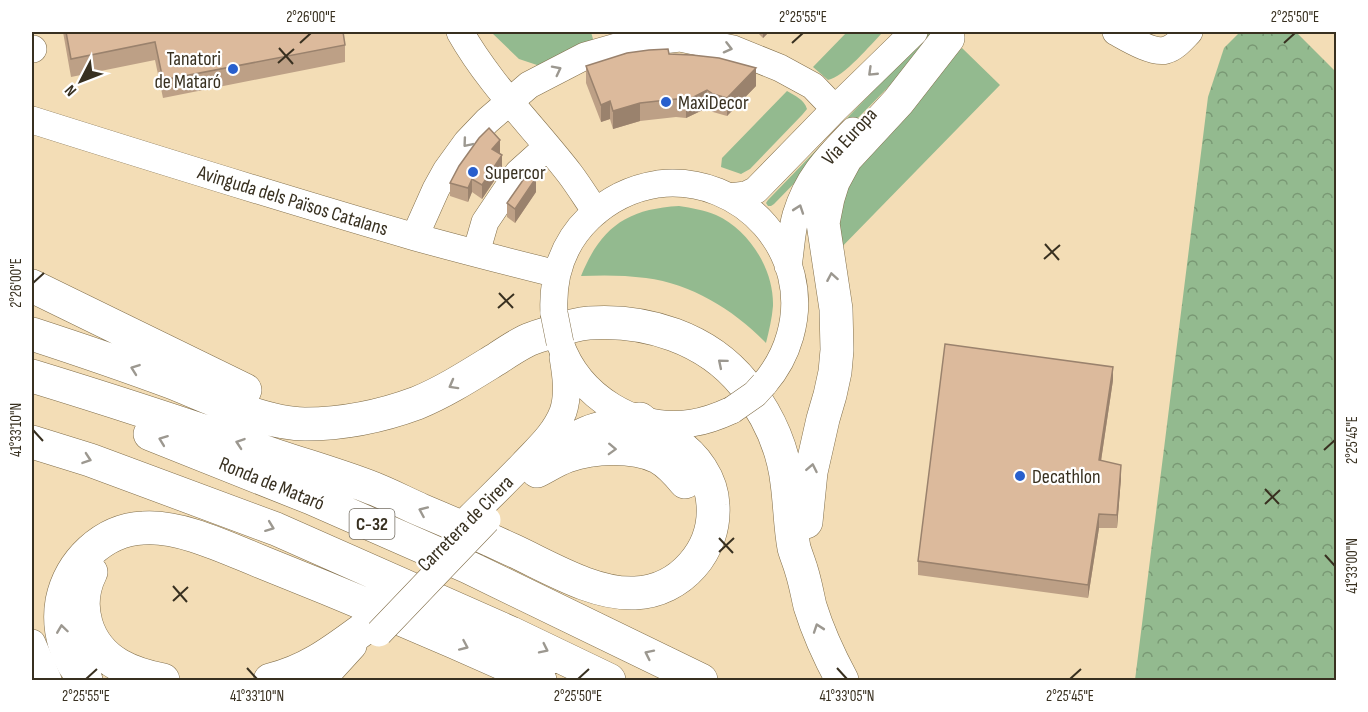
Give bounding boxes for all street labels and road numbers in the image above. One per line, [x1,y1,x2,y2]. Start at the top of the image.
street label: Via Europa [817,103,882,170]
street label: Avinguda dels Països Catalans [194,160,391,241]
street label: Ronda de Mataró [215,452,328,516]
street label: Carretera de Cirera [413,471,519,577]
road number: C-32 [350,509,394,539]

